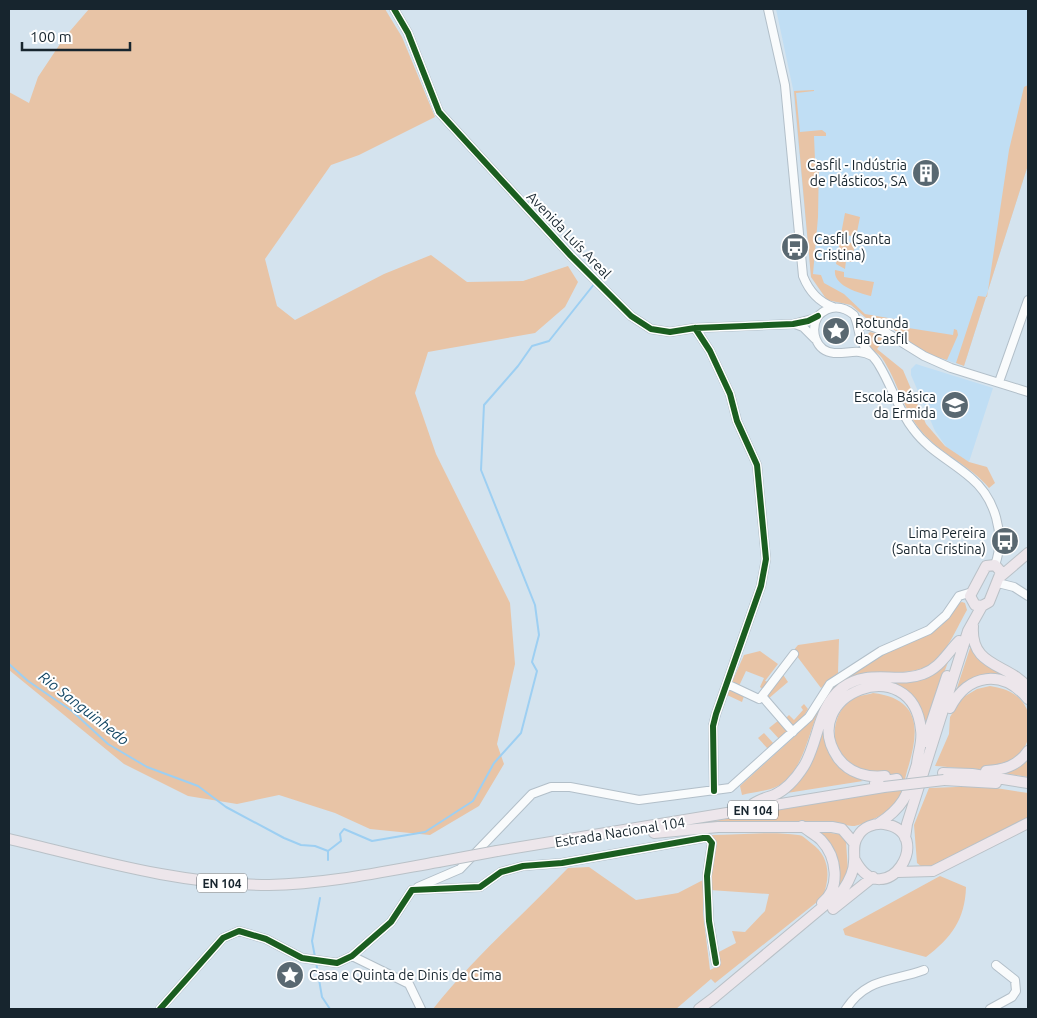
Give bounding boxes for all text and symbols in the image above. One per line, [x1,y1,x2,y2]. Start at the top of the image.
scale bar [22,20,130,52]
text: 100 m [30,28,72,45]
place label: Casfil - Indústria de Plásticos, SA [807,157,907,189]
building icon: Casfil - Indústria de Plásticos, SA [911,158,941,188]
street label: Avenida Luís Areal [524,188,615,282]
place label: Casfil (Santa Cristina) [814,231,891,263]
bus stop icon: Casfil (Santa Cristina) [780,232,810,262]
place label: Rotunda da Casfil [855,315,909,347]
place icon: Rotunda da Casfil [821,316,851,346]
place label: Escola Básica da Ermida [854,389,936,421]
school or university icon: Escola Básica da Ermida [940,390,970,420]
place label: Lima Pereira (Santa Cristina) [892,525,986,557]
bus stop icon: Lima Pereira (Santa Cristina) [990,526,1020,556]
water label: Rio Sanguinhedo [36,668,132,748]
road number: EN 104 [728,800,778,820]
street label: Estrada Nacional 104 [554,814,686,850]
road number: EN 104 [197,874,247,892]
place icon: Casa e Quinta de Dinis de Cima [275,960,305,990]
place label: Casa e Quinta de Dinis de Cima [309,967,502,983]

